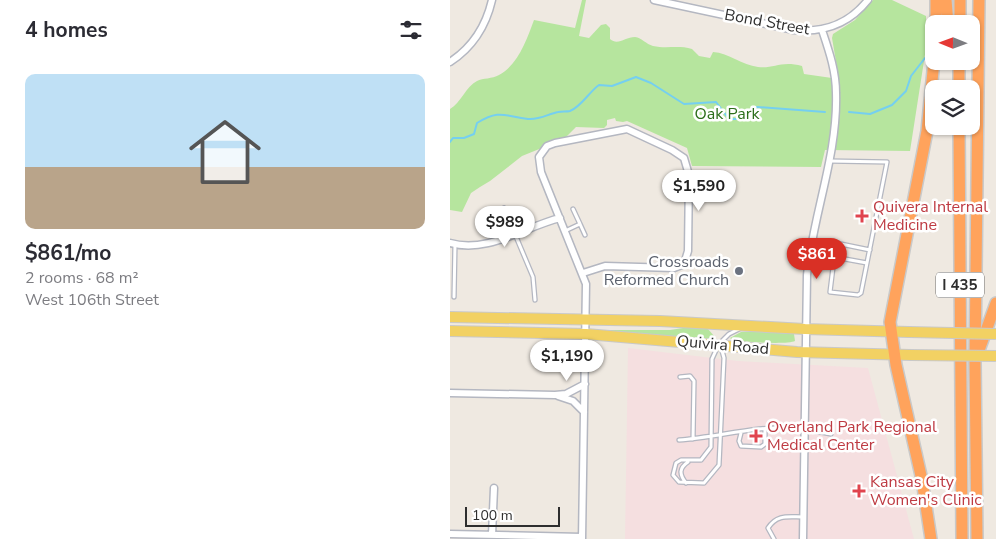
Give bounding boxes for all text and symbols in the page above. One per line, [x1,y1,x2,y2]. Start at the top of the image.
street label: Bond Street [723,4,812,40]
north arrow [925,15,980,70]
map controls [925,15,980,135]
text: 4 homes [25,16,108,44]
icon: filters [397,16,425,44]
button: layers [925,80,980,135]
park label: Oak Park [695,103,760,125]
icon: home [180,107,270,197]
pin: $1,590 [658,170,740,212]
text: $1,590 [673,175,725,197]
place label: Quivera Internal Medicine [873,196,988,236]
pin: $989 [475,206,535,248]
marker: Quivera Internal Medicine [855,209,869,223]
text: $989 [486,211,524,233]
pin: $861 [787,238,847,280]
text: $861/mo [25,239,111,267]
text: $861 [798,243,836,265]
place label: Crossroads Reformed Church [604,251,729,291]
marker: Crossroads Reformed Church [733,265,745,277]
text: 2 rooms · 68 m² [25,267,138,289]
road number: I 435 [936,272,984,298]
text: West 106th Street [25,289,159,311]
street label: Quivira Road [676,330,770,360]
pin: $1,190 [526,340,608,382]
text: $1,190 [541,345,593,367]
place label: Overland Park Regional Medical Center [767,416,937,456]
marker: Overland Park Regional Medical Center [749,429,763,443]
place label: Kansas City Women's Clinic [870,471,982,511]
marker: Kansas City Women's Clinic [852,484,866,498]
scale bar [465,504,560,527]
text: 100 m [472,506,513,525]

